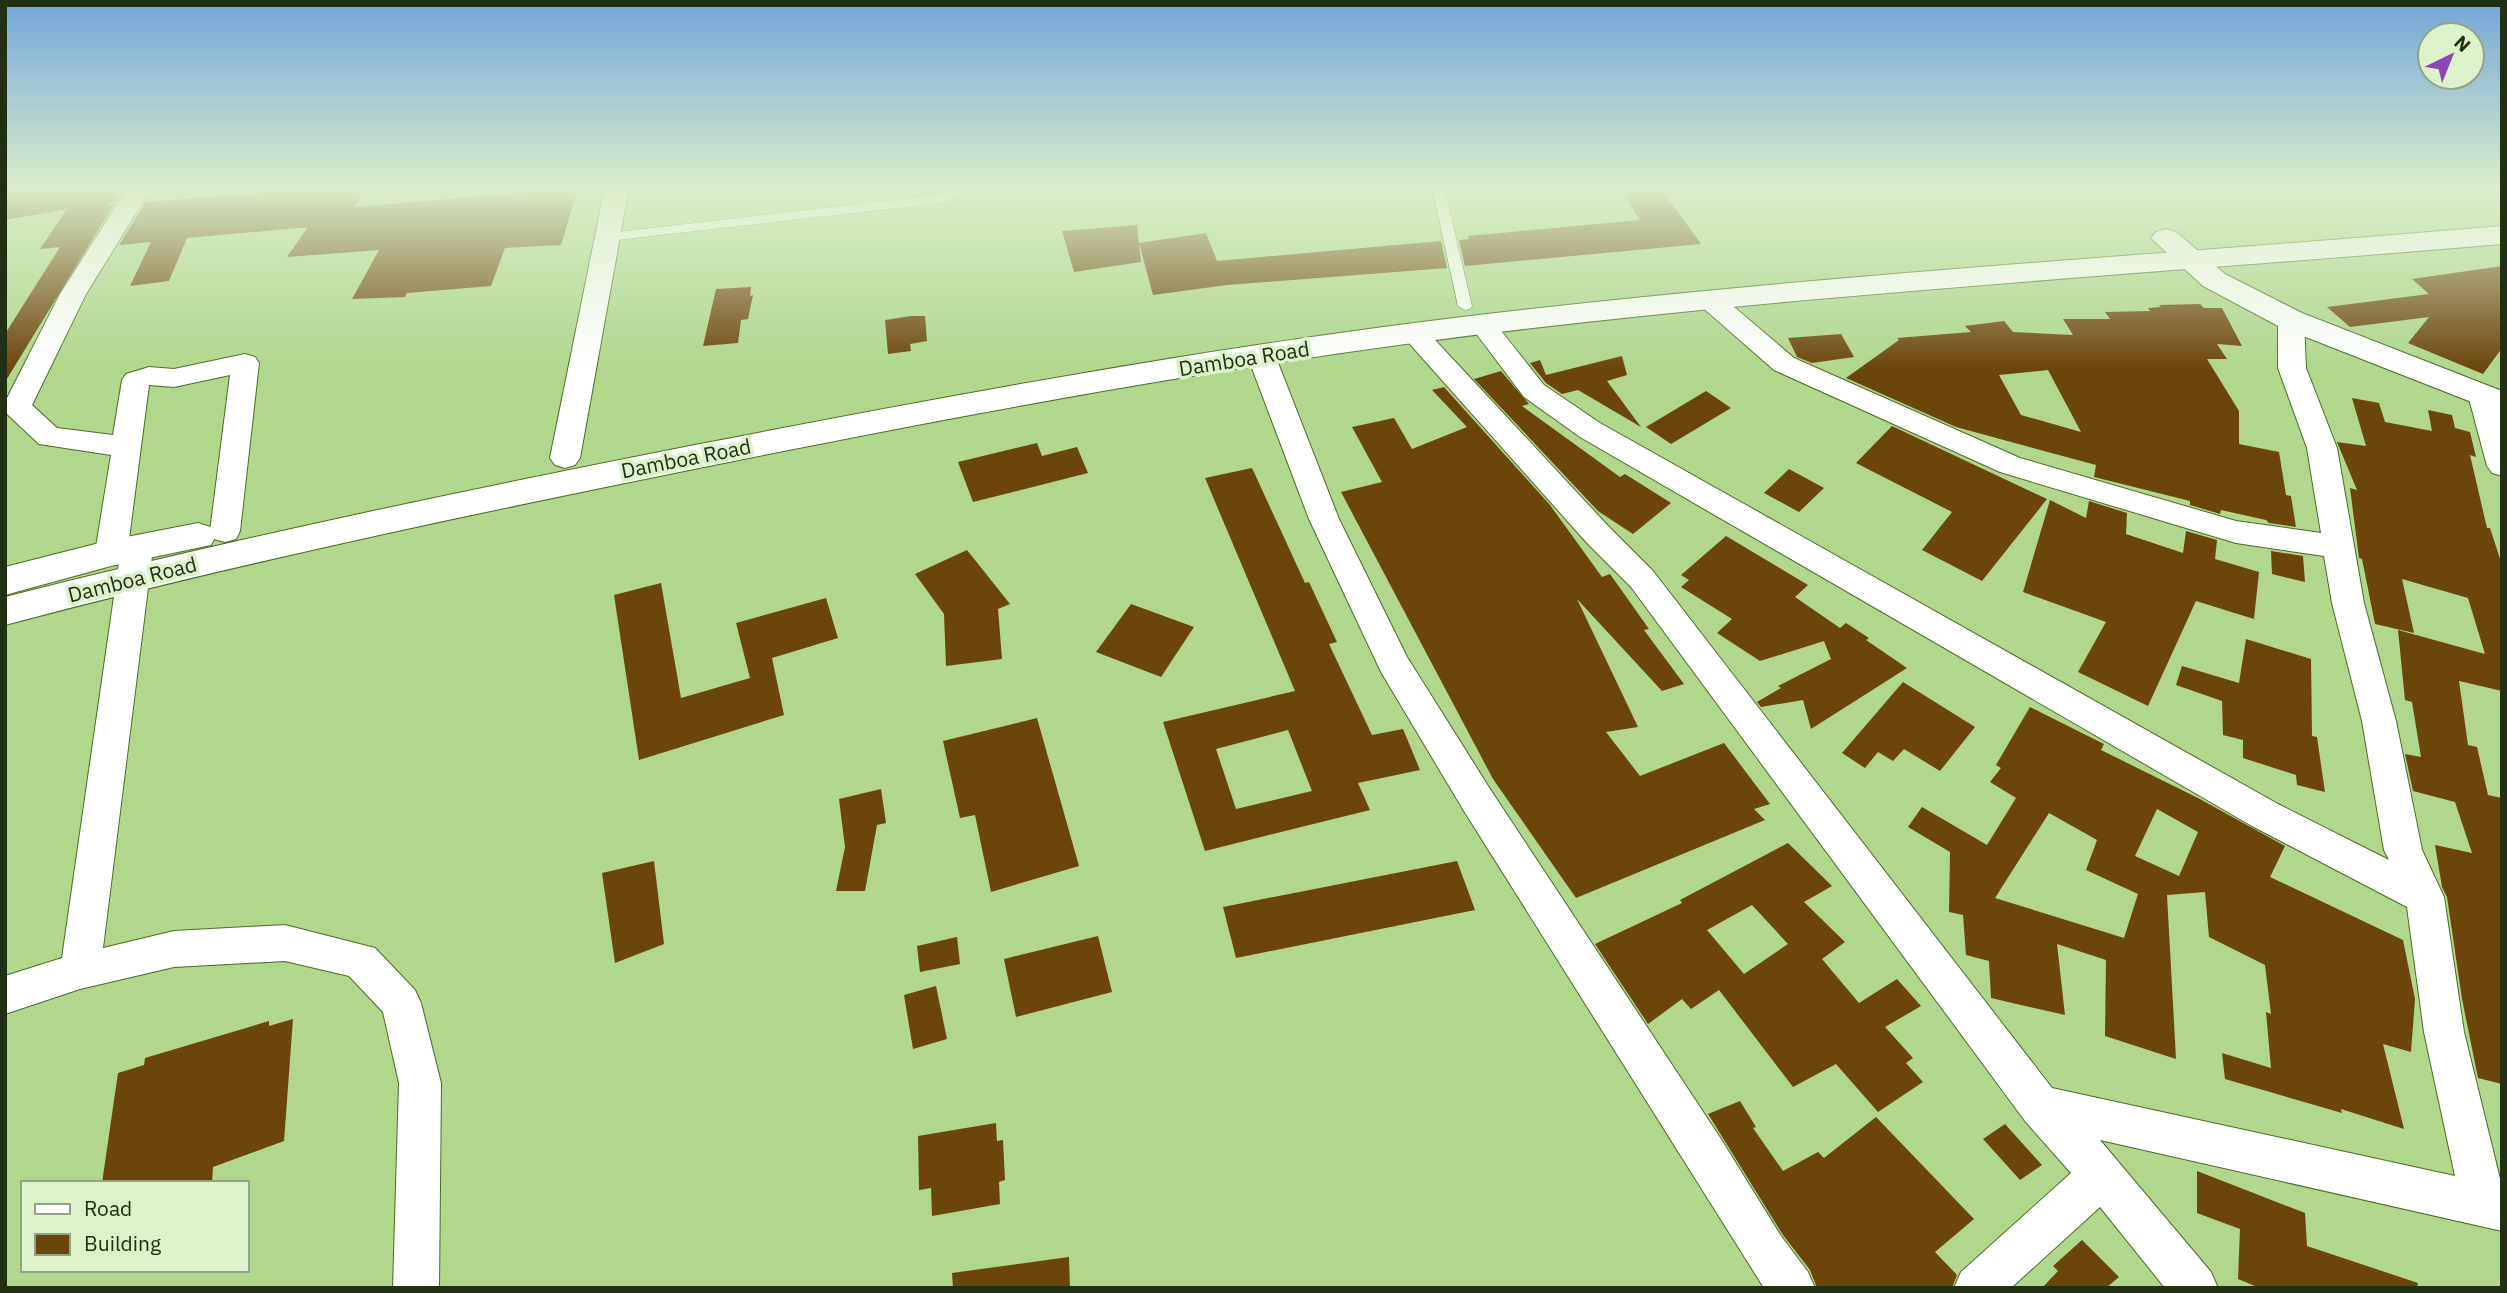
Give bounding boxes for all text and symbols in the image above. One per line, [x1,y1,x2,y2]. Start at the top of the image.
north arrow [2416,21,2486,91]
text: N [2449,30,2476,57]
street label: Damboa Road [1177,334,1311,382]
street label: Damboa Road [619,432,753,484]
street label: Damboa Road [65,549,199,609]
legend [21,1181,248,1272]
text: Road [84,1194,132,1222]
text: Building [84,1229,161,1257]

